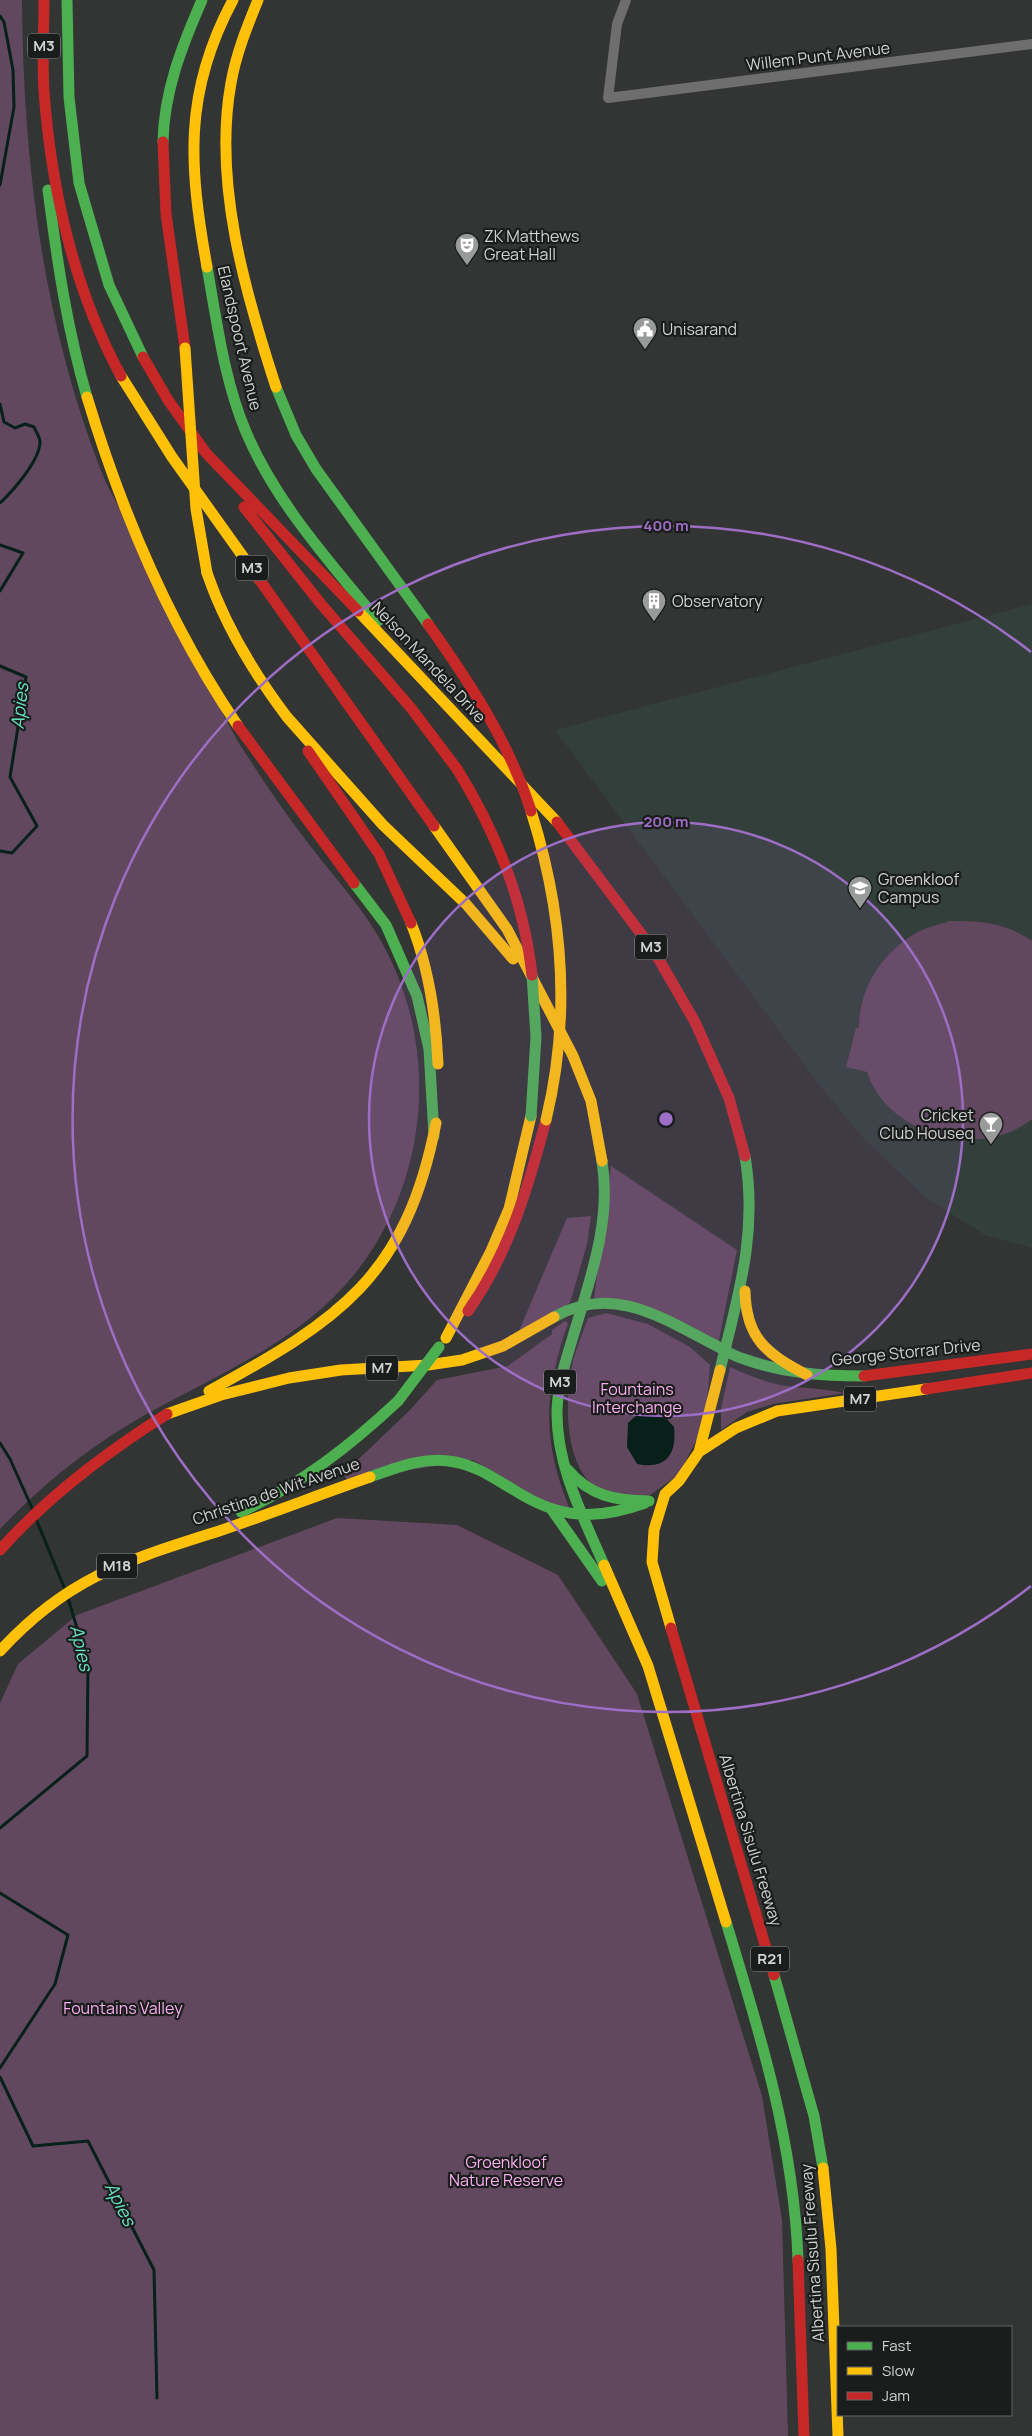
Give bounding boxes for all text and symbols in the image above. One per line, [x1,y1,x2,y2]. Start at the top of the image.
road number: M3 [28,34,60,58]
street label: Willem Punt Avenue [745,36,891,76]
place label: ZK Matthews Great Hall [484,225,579,265]
theatre icon: ZK Matthews Great Hall [454,232,480,266]
street label: Elandspoort Avenue [213,264,267,412]
public building icon: Unisarand [632,316,658,350]
place label: Unisarand [662,318,737,340]
text: 400 m [643,515,689,536]
road number: M3 [236,556,268,580]
building icon: Observatory [641,588,667,622]
place label: Observatory [672,590,763,612]
street label: Nelson Mandela Drive [367,597,491,727]
water label: Apies [5,680,34,730]
text: 200 m [643,811,689,832]
place label: Groenkloof Campus [878,868,960,908]
school or university icon: Groenkloof Campus [847,875,873,909]
road number: M3 [635,934,667,960]
place label: Cricket Club Houseq [879,1104,974,1144]
centre of rings [657,1110,675,1128]
bar icon: Cricket Club Houseq [978,1111,1004,1145]
street label: George Storrar Drive [831,1333,981,1371]
road number: M7 [366,1356,398,1380]
road number: M3 [544,1370,576,1394]
park label: Fountains Interchange [592,1378,682,1418]
road number: M7 [844,1386,876,1412]
street label: Christina de Wit Avenue [190,1452,362,1530]
road number: M18 [97,1554,137,1578]
water label: Apies [65,1623,99,1675]
street label: Albertina Sisulu Freeway [714,1751,788,1929]
road number: R21 [751,1946,789,1972]
park label: Fountains Valley [63,1997,183,2019]
park label: Groenkloof Nature Reserve [449,2151,563,2191]
street label: Albertina Sisulu Freeway [795,2162,829,2343]
water label: Apies [100,2178,143,2231]
legend [837,2326,1012,2416]
text: Fast [882,2335,911,2356]
text: Slow [882,2360,915,2381]
text: Jam [882,2385,910,2406]

